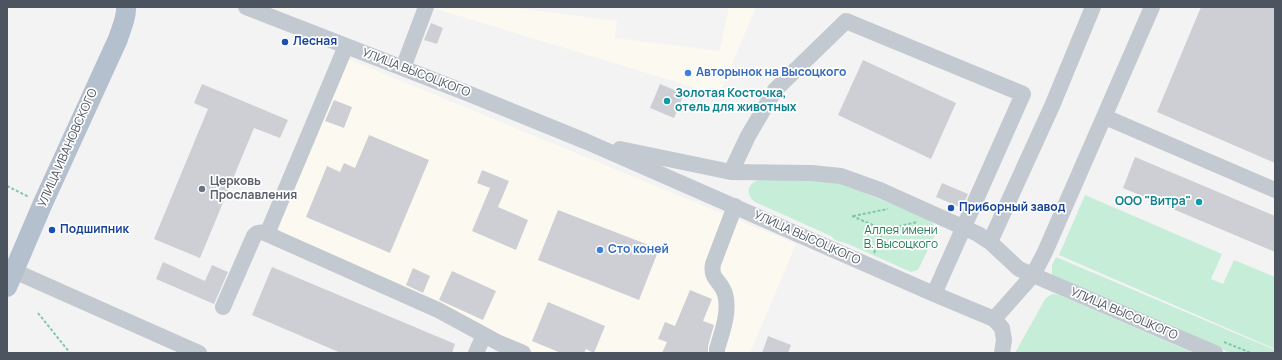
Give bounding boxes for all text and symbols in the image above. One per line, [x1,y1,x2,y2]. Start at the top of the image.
place label: Лесная [293,35,337,49]
marker: Лесная [280,37,290,47]
street label: УЛИЦА ВЫСОЦКОГО [360,46,472,100]
place label: Авторынок на Высоцкого [696,66,846,80]
marker: Авторынок на Высоцкого [683,68,693,78]
street label: УЛИЦА ИВАНОВСКОГО [35,86,101,210]
place label: Золотая Косточка, отель для животных [675,87,796,115]
marker: Золотая Косточка, отель для животных [662,96,672,106]
place label: Церковь Прославления [210,175,297,203]
marker: Церковь Прославления [197,184,207,194]
place label: ООО "Витра" [1115,195,1191,209]
marker: ООО "Витра" [1194,197,1204,207]
place label: Приборный завод [959,201,1065,215]
marker: Приборный завод [946,203,956,213]
street label: УЛИЦА ВЫСОЦКОГО [752,208,862,268]
place label: Подшипник [60,223,129,237]
park label: Аллея имени В. Высоцкого [864,224,938,252]
marker: Подшипник [47,225,57,235]
place label: Сто коней [608,243,669,257]
marker: Сто коней [595,245,605,255]
street label: УЛИЦА ВЫСОЦКОГО [1068,285,1180,343]

